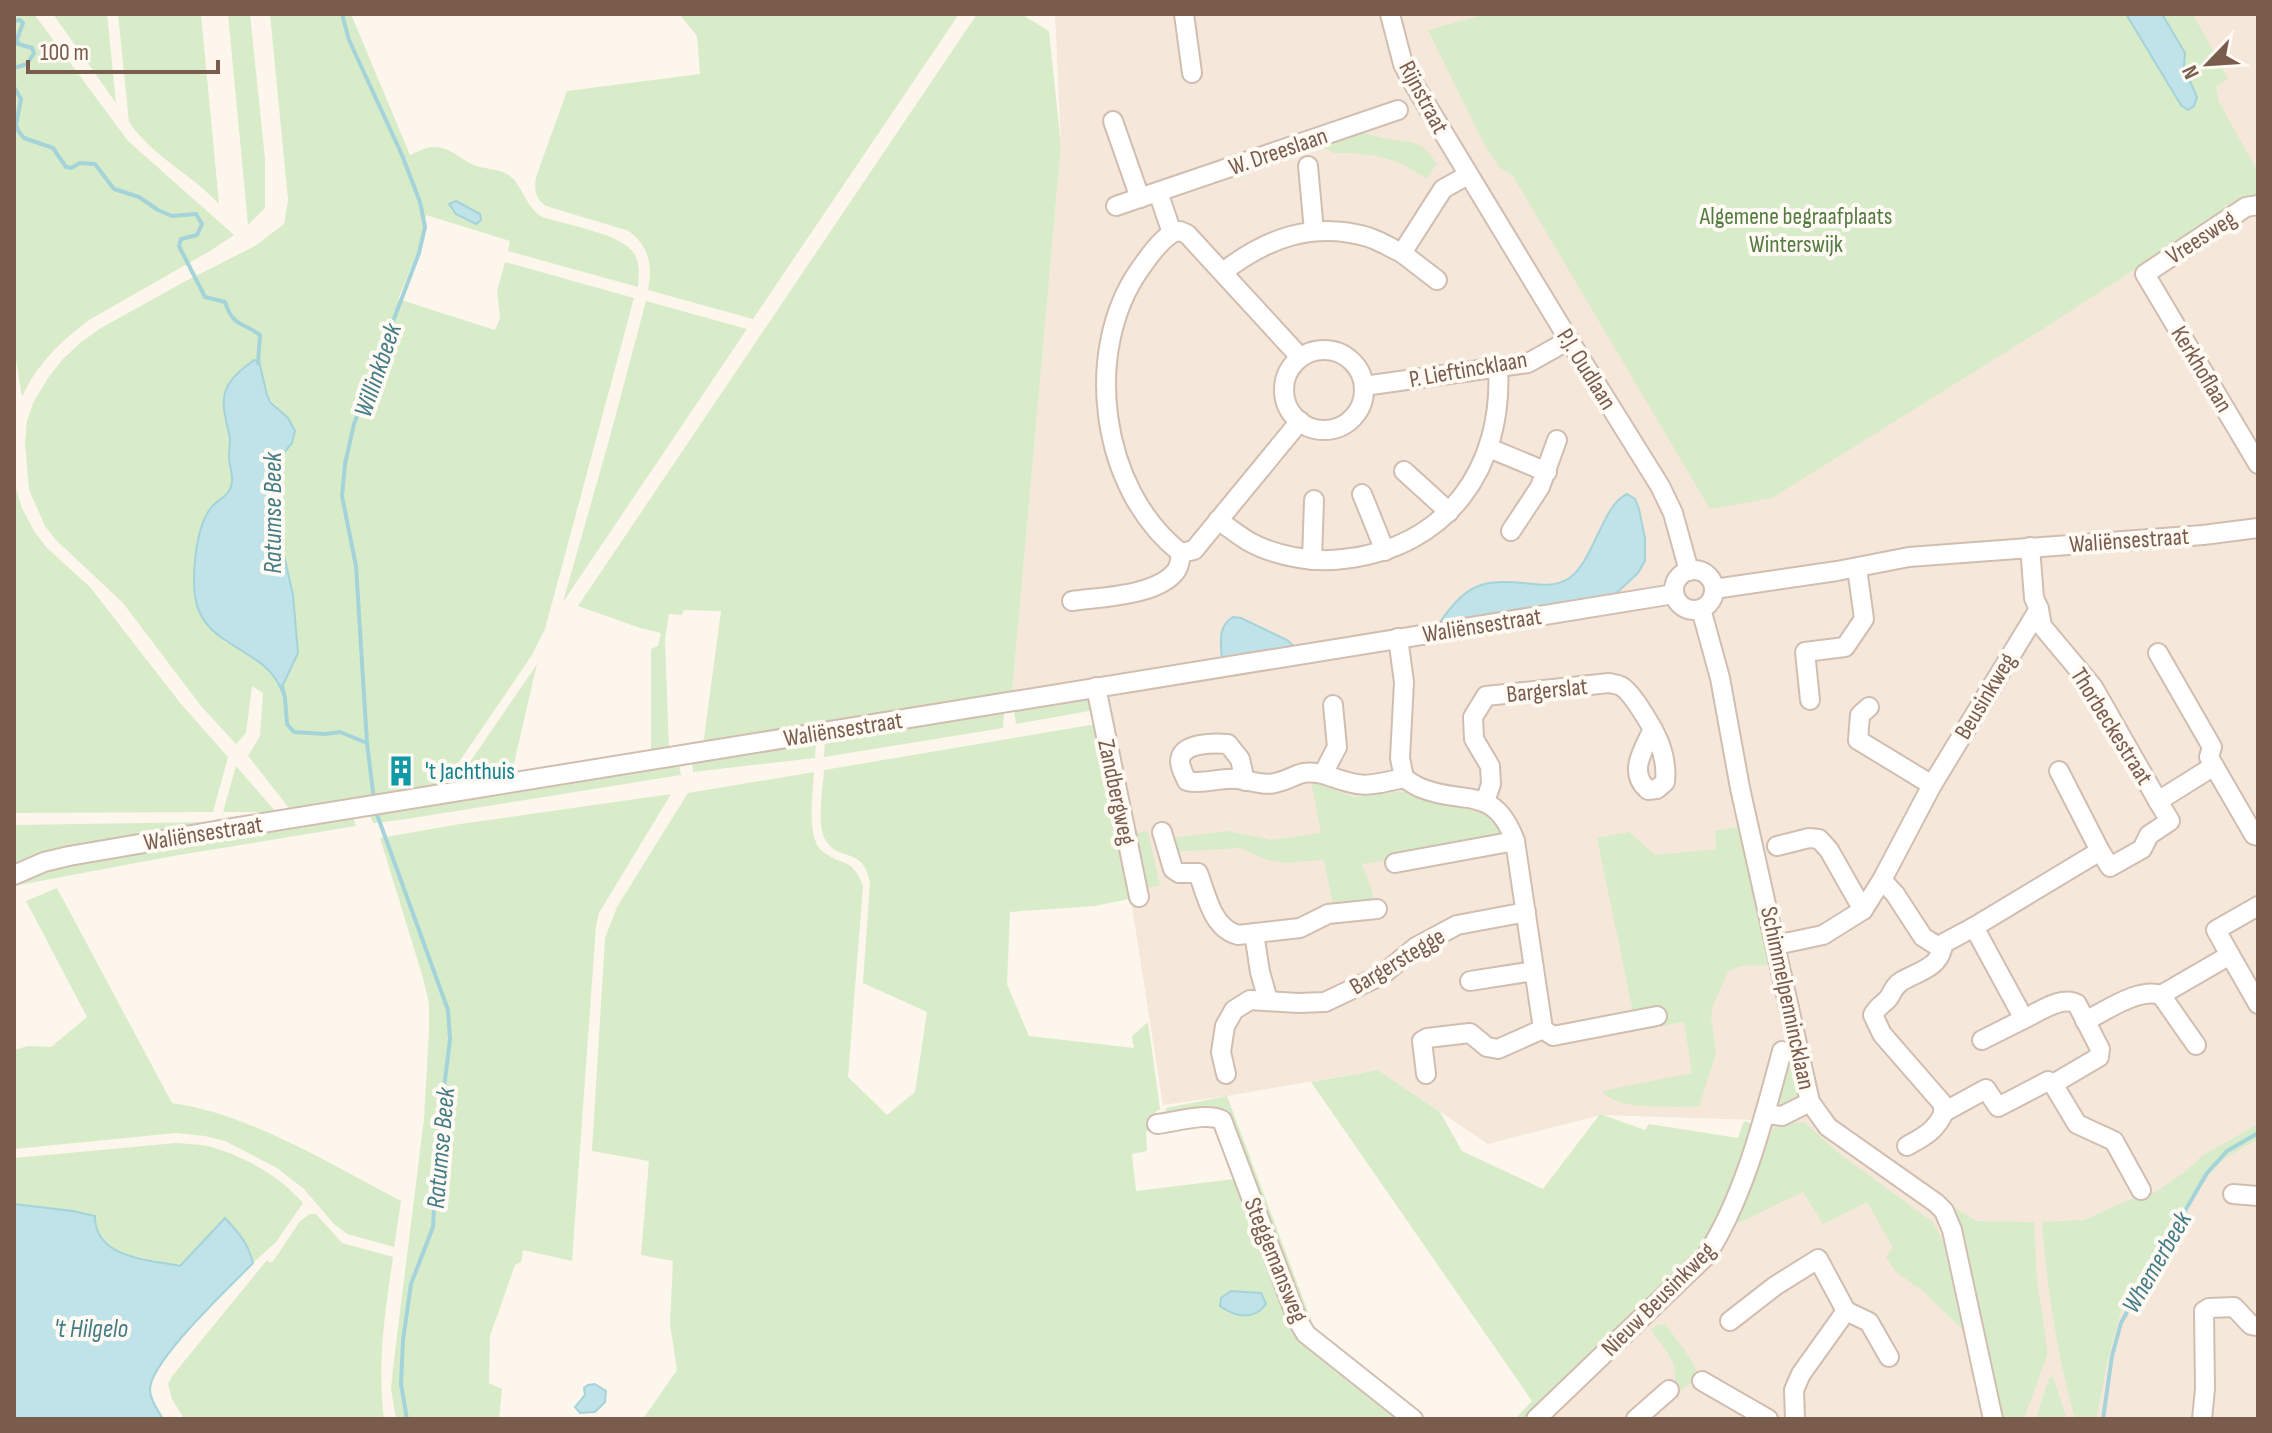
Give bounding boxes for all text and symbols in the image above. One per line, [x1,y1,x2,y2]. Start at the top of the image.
scale bar [28,24,218,74]
north arrow [2168,24,2248,104]
text: 100 m [40,38,89,67]
street label: Rijnstraat [1392,56,1455,139]
text: N [2177,61,2206,83]
street label: W. Dreeslaan [1225,121,1331,182]
park label: Algemene begraafplaats Winterswijk [1699,202,1892,259]
street label: Vreesweg [2161,204,2242,271]
water label: Willinkbeek [348,318,409,421]
street label: Kerkhoflaan [2165,321,2239,418]
street label: P.J. Oudlaan [1550,323,1623,415]
street label: P. Lieftincklaan [1407,345,1529,394]
water label: Ratumse Beek [258,451,289,574]
street label: Waliënsestraat [2068,522,2190,559]
street label: Waliënsestraat [1421,602,1544,649]
street label: Beusinkweg [1948,648,2022,745]
street label: Thorbeckestraat [2064,662,2159,790]
street label: Bargerslat [1505,672,1589,709]
street label: Waliënsestraat [782,706,905,753]
street label: Zandbergweg [1091,737,1142,847]
building icon: 't Jachthuis [384,754,418,788]
place label: 't Jachthuis [425,757,515,786]
street label: Waliënsestraat [142,810,265,857]
street label: Schimmelpennincklaan [1754,904,1821,1092]
street label: Bargerstegge [1344,922,1450,1001]
water label: Ratumse Beek [421,1085,462,1210]
street label: Steggemansweg [1237,1194,1314,1327]
water label: Whemerbeek [2116,1205,2199,1319]
street label: Nieuw Beusinkweg [1595,1236,1721,1362]
water label: 't Hilgelo [54,1314,129,1345]

